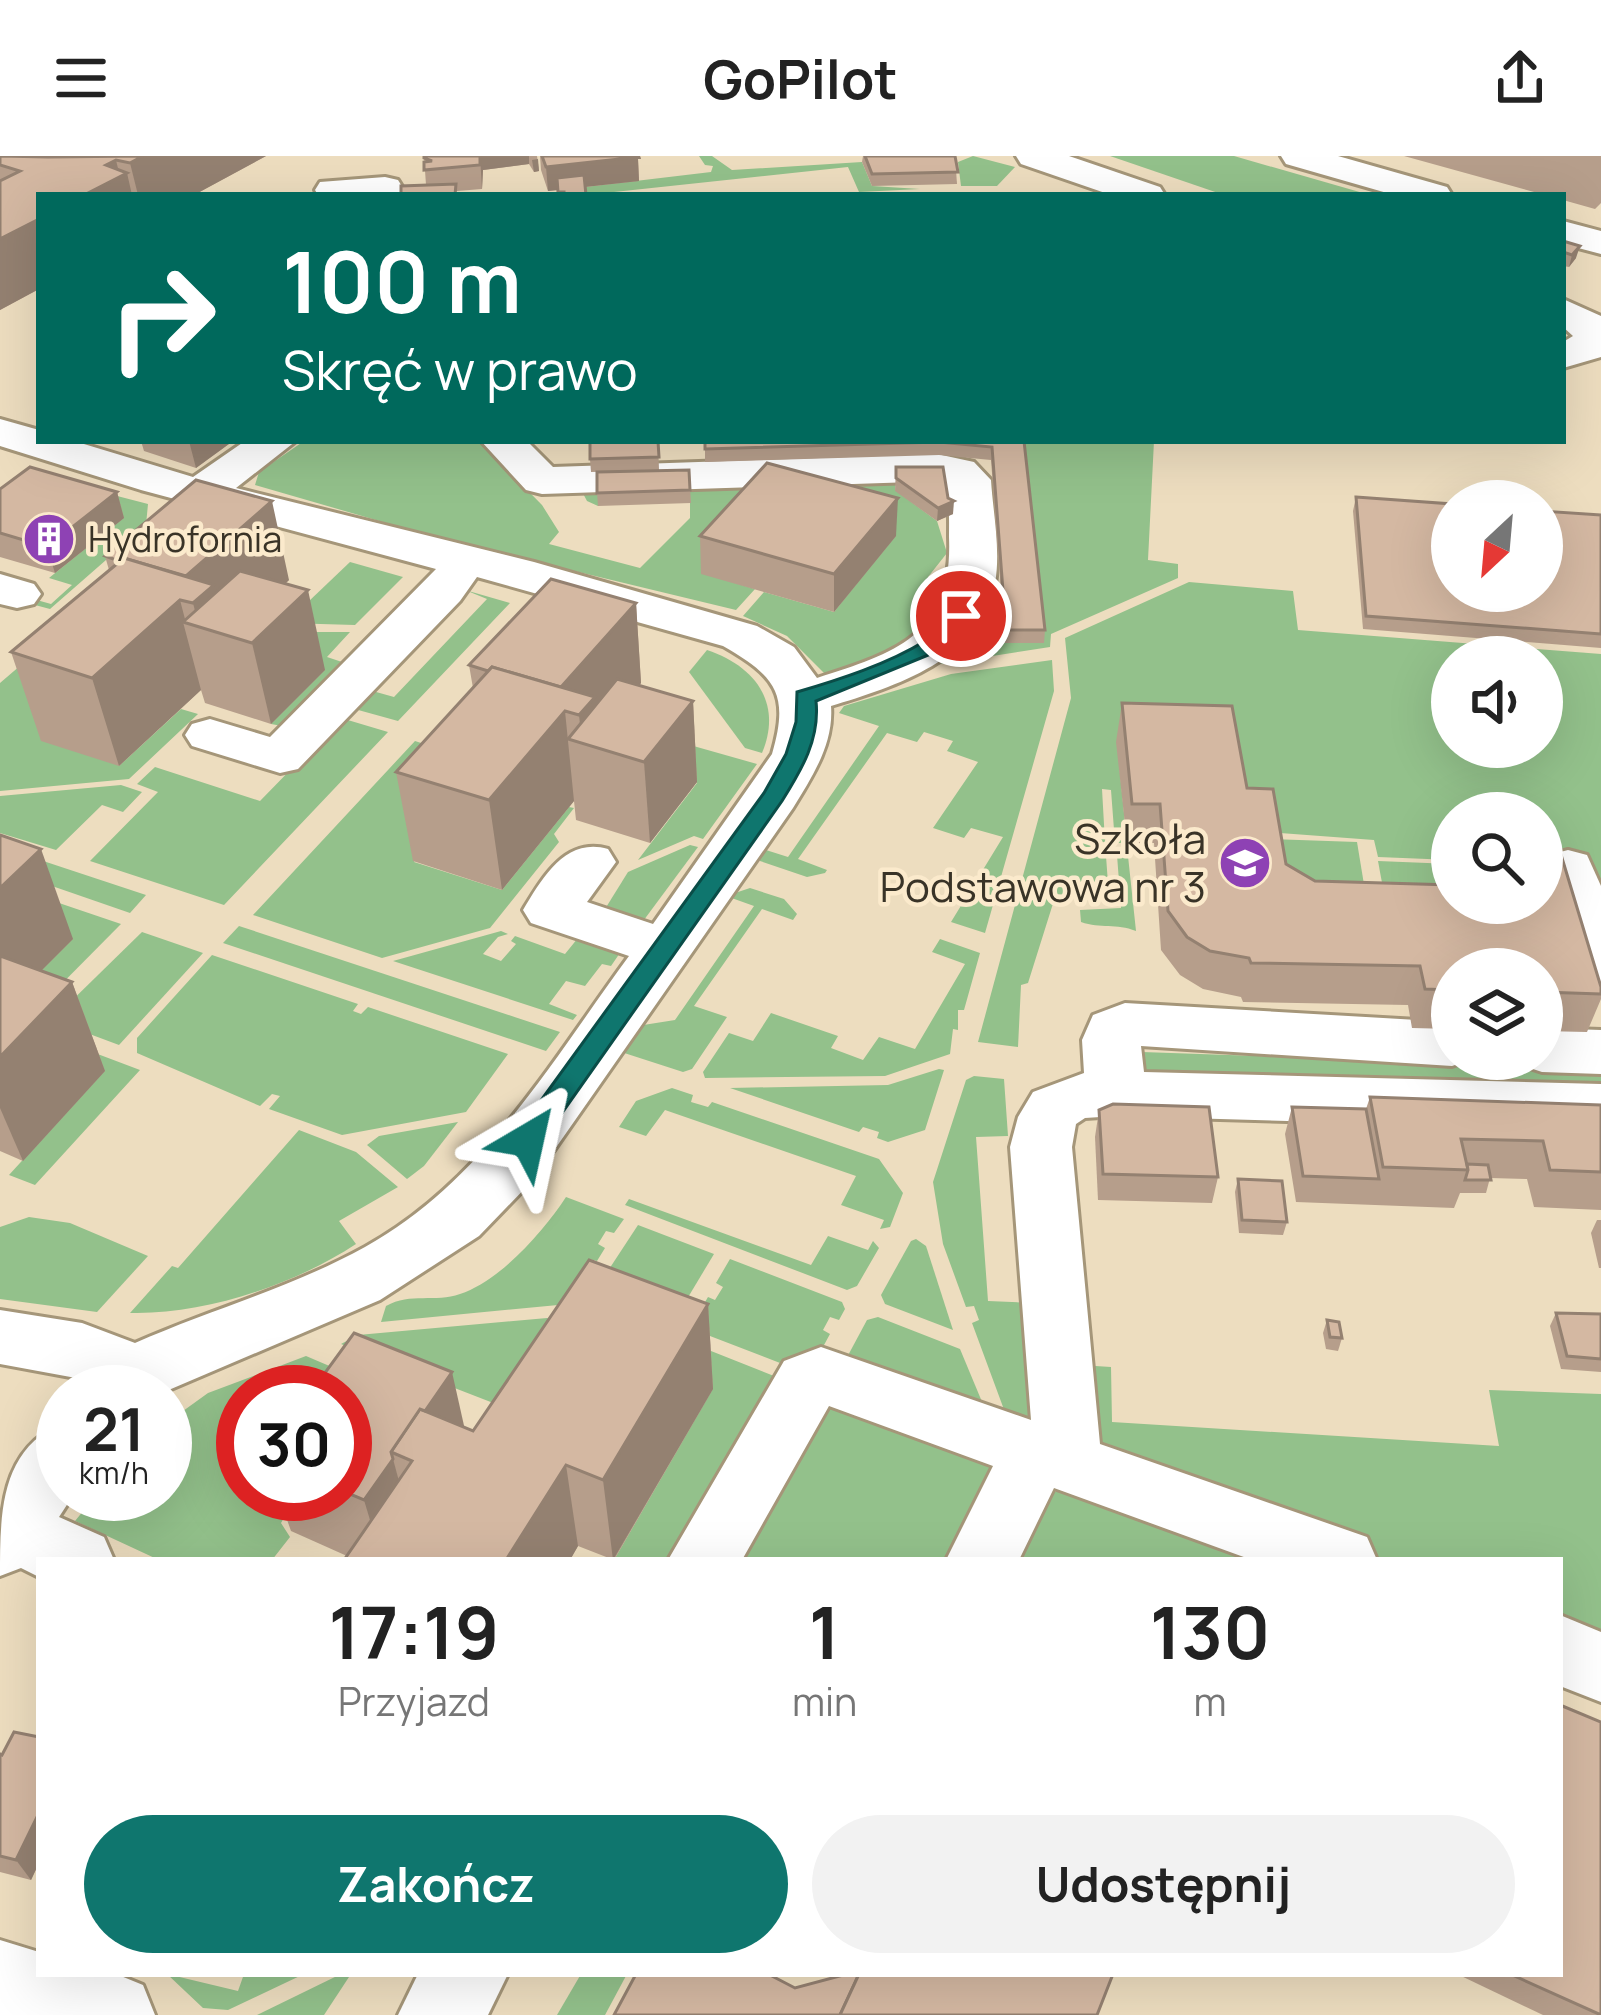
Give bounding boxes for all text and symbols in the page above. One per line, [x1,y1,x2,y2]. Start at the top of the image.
text: GoPilot [703,41,898,115]
icon: menu [48,45,114,111]
icon: share [1487,45,1553,111]
text: 100 m [282,223,522,338]
icon: right [84,240,240,396]
text: Skręć w prawo [282,332,638,406]
north arrow [1431,480,1563,612]
map controls [1431,480,1563,1080]
building icon: Hydrofornia [21,511,77,567]
place label: Hydrofornia [88,514,282,563]
pin [910,565,1012,667]
icon: arrive [928,583,994,649]
button: sound [1431,636,1563,768]
button: search [1431,792,1563,924]
place label: Szkoła Podstawowa nr 3 [880,809,1206,915]
school or university icon: Szkoła Podstawowa nr 3 [1217,835,1273,891]
button: layers [1431,948,1563,1080]
position arrow [465,1077,591,1203]
speed limit sign: 30 [216,1365,372,1521]
text: 21 [83,1387,145,1469]
text: km/h [79,1452,149,1493]
text: 17:19 [328,1582,499,1681]
text: 1 [809,1582,840,1681]
text: 130 [1150,1582,1271,1681]
text: Przyjazd [338,1674,490,1728]
text: min [792,1674,857,1728]
text: m [1194,1674,1227,1728]
button: Zakończ [84,1815,788,1953]
button: Udostępnij [812,1815,1515,1953]

